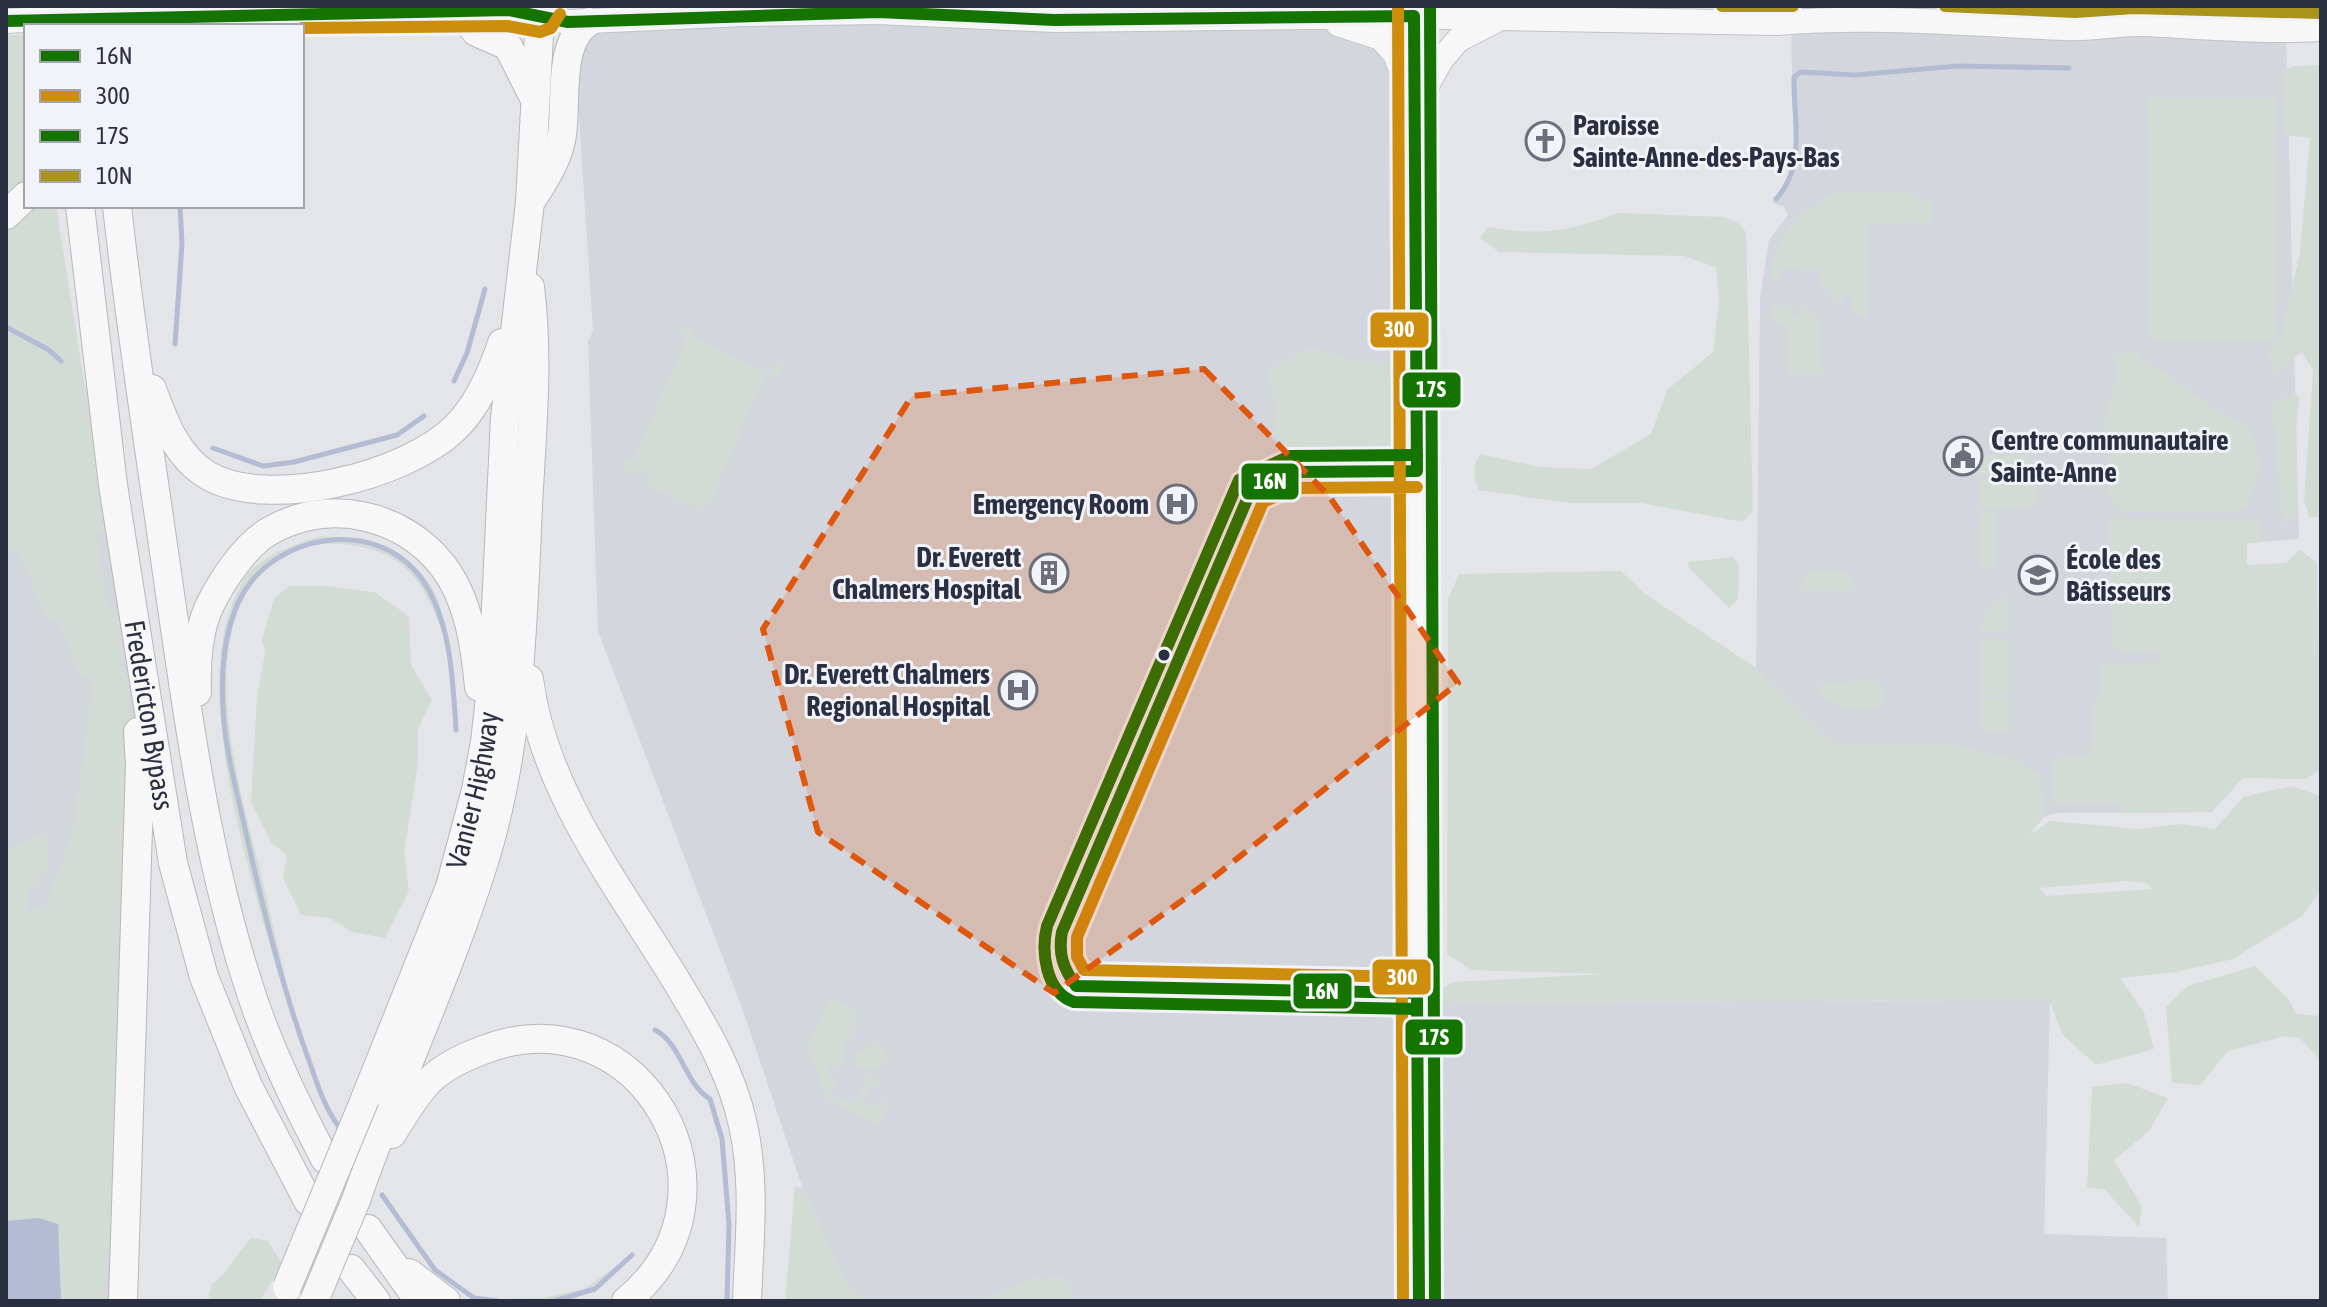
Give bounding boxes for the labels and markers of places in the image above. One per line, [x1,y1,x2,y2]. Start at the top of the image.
place label: Paroisse Sainte-Anne-des-Pays-Bas [1573,109,1840,173]
church icon: Paroisse Sainte-Anne-des-Pays-Bas [1524,120,1566,162]
place label: Centre communautaire Sainte-Anne [1991,424,2229,488]
public building icon: Centre communautaire Sainte-Anne [1942,435,1984,477]
hospital icon: Emergency Room [1156,483,1198,525]
place label: Emergency Room [973,488,1149,520]
place label: Dr. Everett Chalmers Hospital [832,541,1022,605]
place label: École des Bâtisseurs [2066,543,2171,607]
building icon: Dr. Everett Chalmers Hospital [1028,552,1070,594]
school or university icon: École des Bâtisseurs [2017,554,2059,596]
unlabelled marker [1156,647,1172,663]
place label: Dr. Everett Chalmers Regional Hospital [784,658,991,722]
hospital icon: Dr. Everett Chalmers Regional Hospital [997,669,1039,711]

